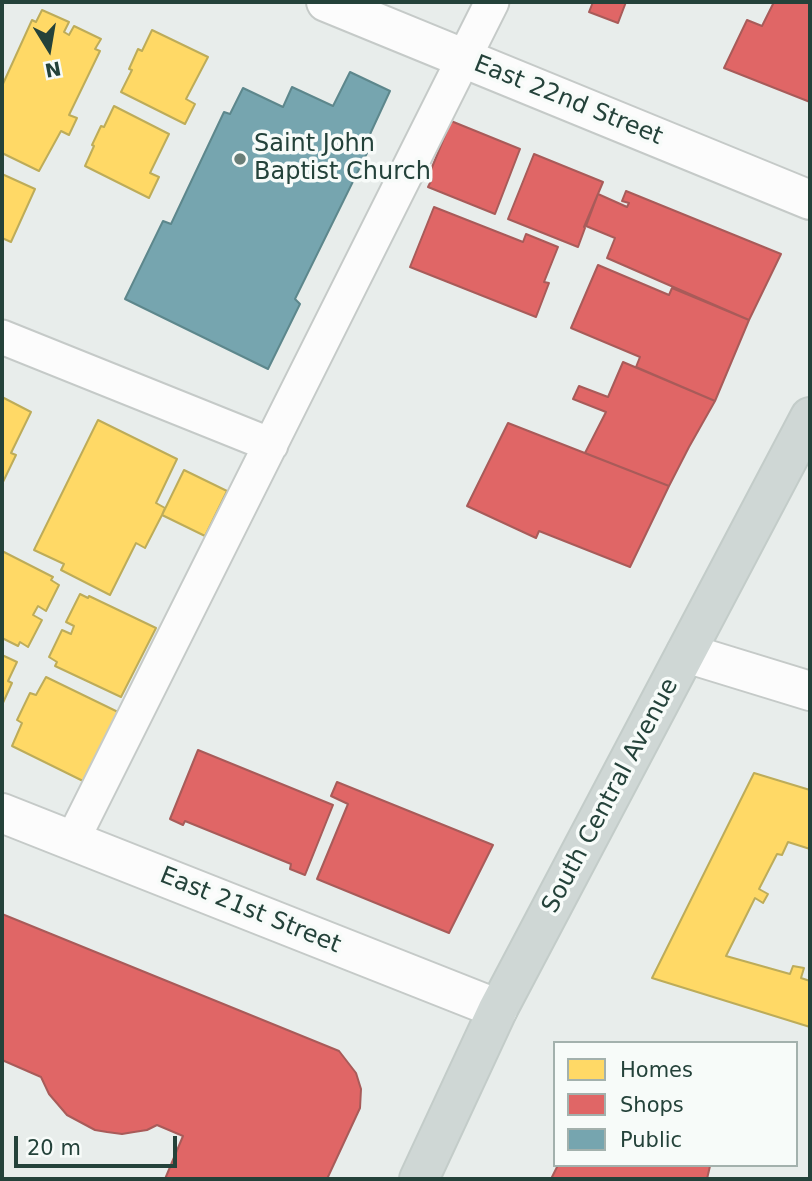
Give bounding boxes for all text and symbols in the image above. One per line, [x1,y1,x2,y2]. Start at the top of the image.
north arrow [14,14,84,84]
street label: East 22nd Street [469,50,667,152]
text: N [43,57,63,82]
place label: Saint John Baptist Church [254,131,431,187]
marker: Saint John Baptist Church [232,151,248,167]
street label: South Central Avenue [537,674,685,918]
street label: East 21st Street [155,862,345,960]
legend [553,1041,798,1167]
text: Homes [620,1058,693,1082]
text: Shops [620,1093,684,1117]
scale bar [18,1122,180,1166]
text: Public [620,1128,682,1152]
text: 20 m [27,1136,81,1160]

